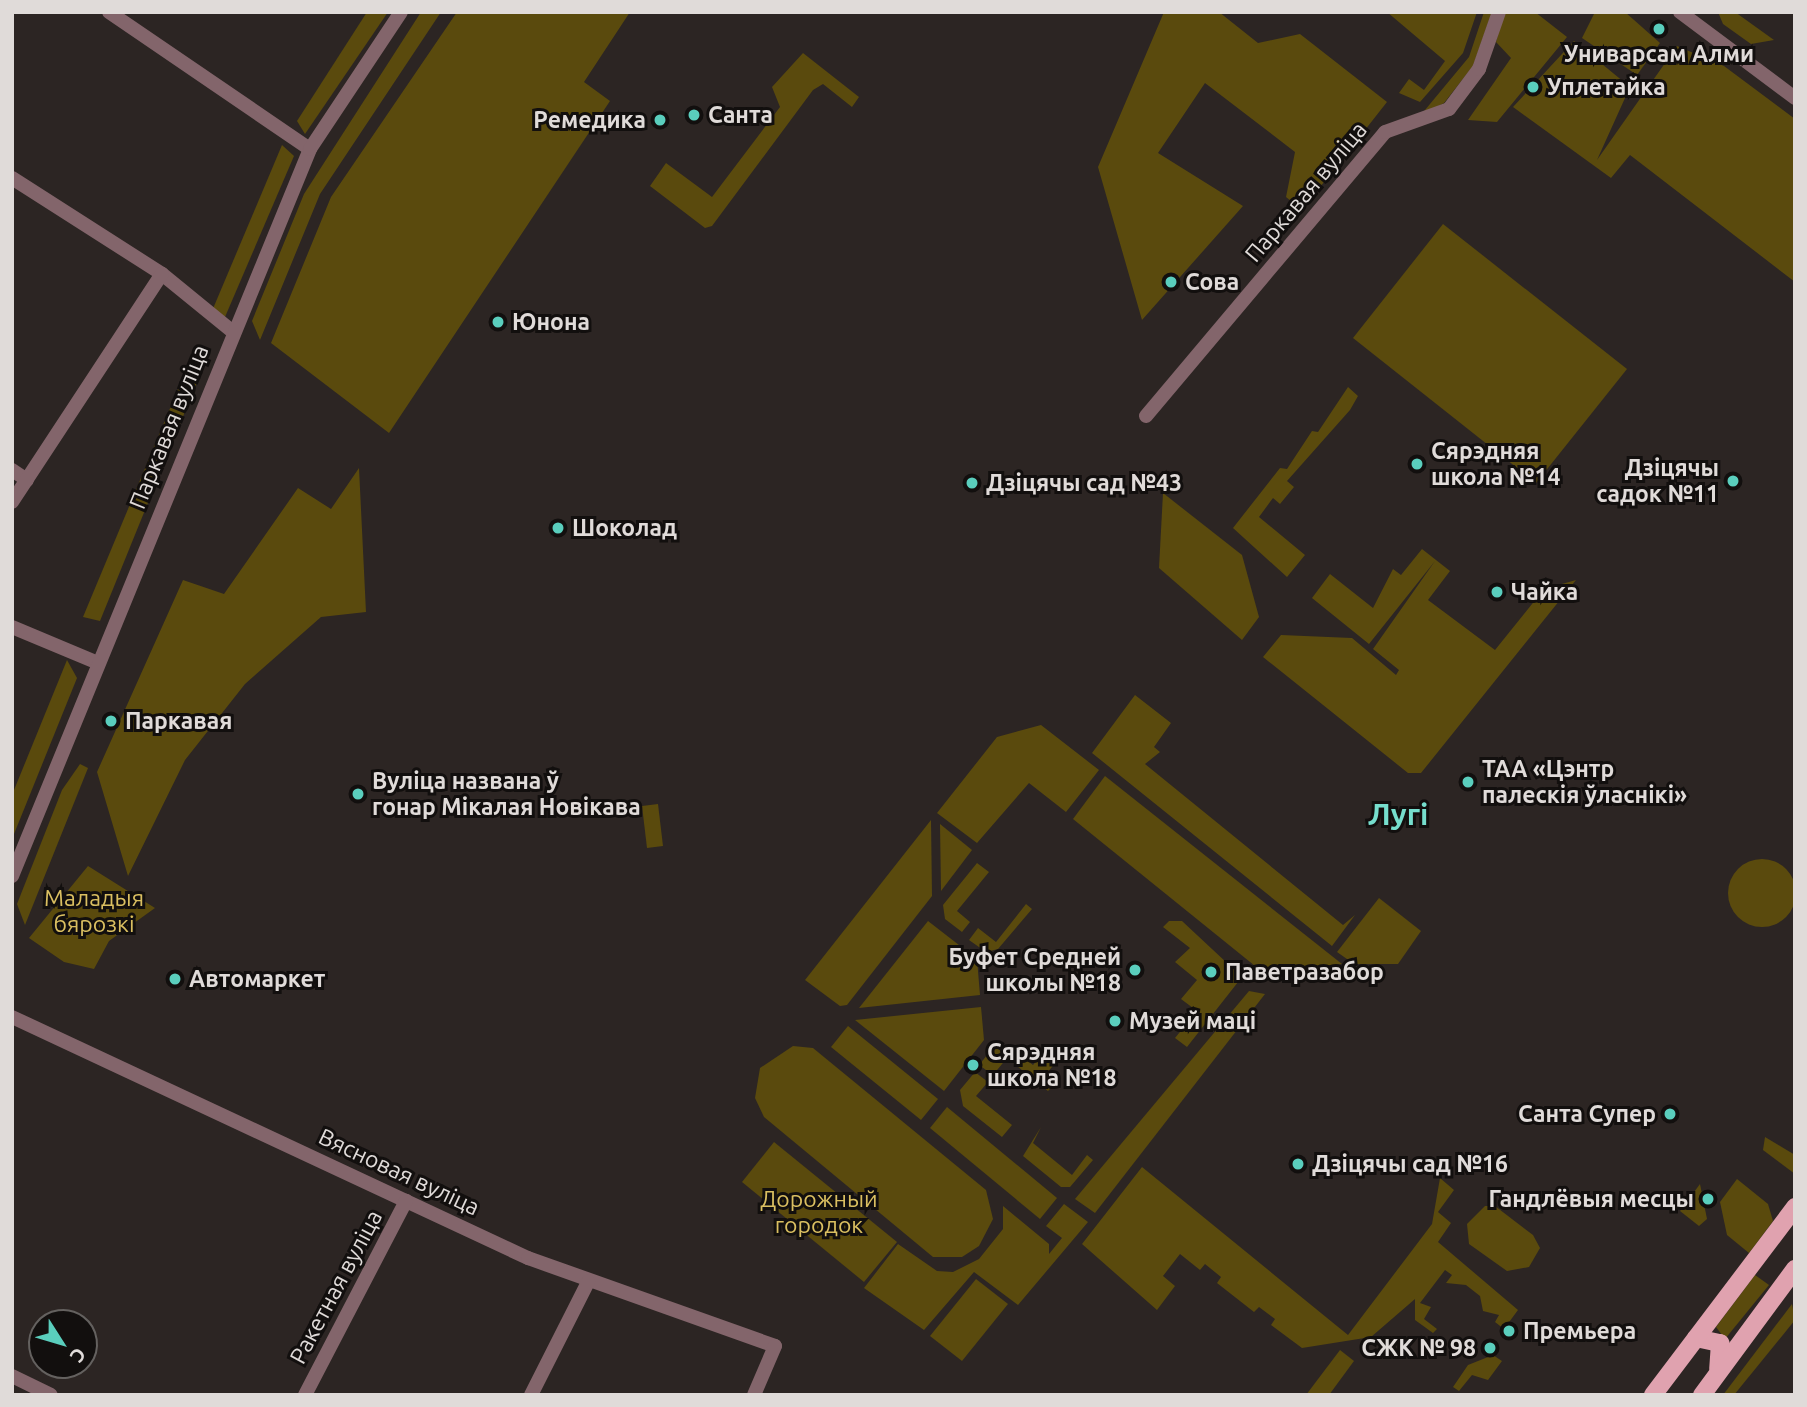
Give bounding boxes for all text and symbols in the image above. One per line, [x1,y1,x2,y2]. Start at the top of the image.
marker: Униварсам Алми [1651,21,1667,37]
place label: Униварсам Алми [1564,40,1754,68]
place label: Уплетайка [1547,73,1666,101]
marker: Уплетайка [1525,79,1541,95]
place label: Санта [708,101,773,129]
place label: Ремедика [533,106,646,134]
marker: Санта [686,107,702,123]
marker: Ремедика [652,112,668,128]
street label: Паркавая вуліца [1239,116,1373,268]
place label: Сова [1185,268,1239,296]
marker: Сова [1163,274,1179,290]
place label: Юнона [512,308,590,336]
marker: Юнона [490,314,506,330]
street label: Паркавая вуліца [124,341,214,513]
place label: Сярэдняя школа №14 [1431,437,1560,491]
place label: Дзіцячы садок №11 [1596,454,1719,508]
marker: Сярэдняя школа №14 [1409,456,1425,472]
place label: Дзіцячы сад №43 [986,469,1182,497]
marker: Дзіцячы садок №11 [1725,473,1741,489]
marker: Дзіцячы сад №43 [964,475,980,491]
place label: Шоколад [572,514,677,542]
marker: Шоколад [550,520,566,536]
place label: Чайка [1511,578,1578,606]
marker: Чайка [1489,584,1505,600]
place label: Паркавая [125,707,232,735]
marker: Паркавая [103,713,119,729]
place label: ТАА «Цэнтр палескія ўласнікі» [1482,755,1687,809]
place label: Вуліца названа ў гонар Мікалая Новікава [372,767,641,821]
marker: ТАА «Цэнтр палескія ўласнікі» [1460,774,1476,790]
marker: Вуліца названа ў гонар Мікалая Новікава [350,786,366,802]
district label: Лугі [1368,796,1428,832]
park label: Маладыя бярозкі [44,884,144,938]
place label: Буфет Средней школы №18 [948,943,1121,997]
place label: Паветразабор [1225,958,1384,986]
marker: Буфет Средней школы №18 [1127,962,1143,978]
marker: Паветразабор [1203,964,1219,980]
place label: Автомаркет [189,965,325,993]
marker: Автомаркет [167,971,183,987]
place label: Музей маці [1129,1007,1256,1035]
marker: Музей маці [1107,1013,1123,1029]
place label: Сярэдняя школа №18 [987,1038,1116,1092]
marker: Сярэдняя школа №18 [965,1057,981,1073]
place label: Санта Супер [1518,1100,1656,1128]
marker: Санта Супер [1662,1106,1678,1122]
street label: Вясновая вуліца [314,1123,484,1221]
place label: Дзіцячы сад №16 [1312,1150,1508,1178]
marker: Дзіцячы сад №16 [1290,1156,1306,1172]
park label: Дорожный городок [760,1185,878,1239]
place label: Гандлёвыя месцы [1488,1185,1694,1213]
marker: Гандлёвыя месцы [1700,1191,1716,1207]
street label: Ракетная вуліца [284,1205,388,1369]
north arrow [28,1309,98,1379]
place label: Премьера [1523,1317,1636,1345]
marker: Премьера [1501,1323,1517,1339]
place label: СЖК № 98 [1361,1334,1476,1362]
marker: СЖК № 98 [1482,1340,1498,1356]
text: С [66,1344,91,1367]

